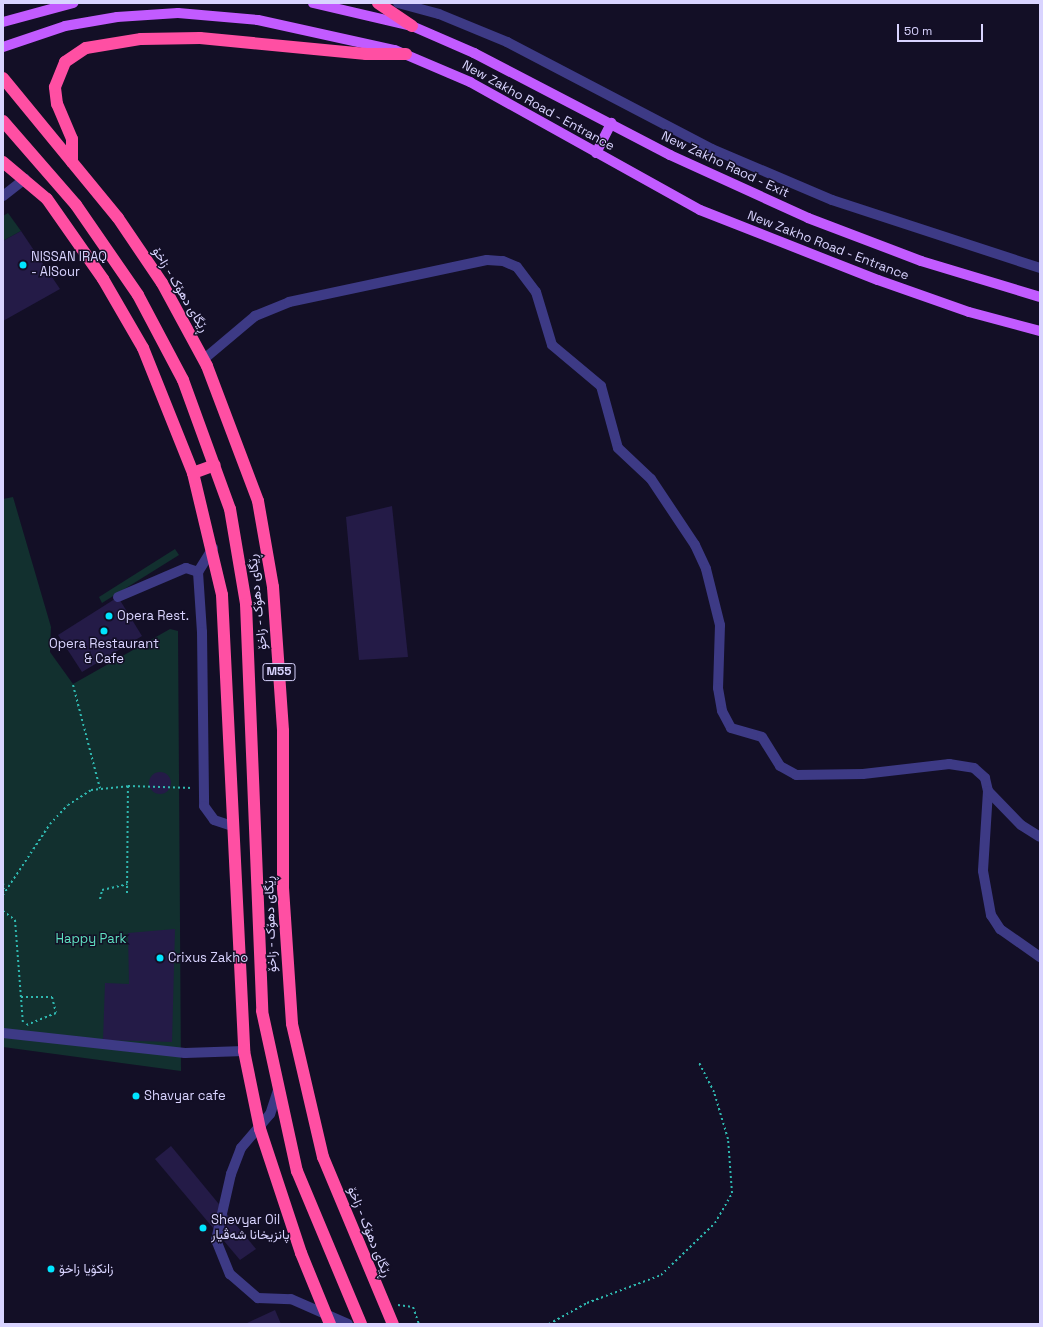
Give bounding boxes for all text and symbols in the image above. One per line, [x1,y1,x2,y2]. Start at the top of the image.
scale bar [899,16,985,42]
text: 50 m [904,23,932,39]
street label: New Zakho Road - Entrance [459,57,617,155]
street label: New Zakho Raod - Exit [658,128,792,202]
street label: New Zakho Road - Entrance [745,208,911,284]
street label: ڕێگای دهۆک - زاخۆ [148,244,212,336]
place label: NISSAN IRAQ - AlSour [31,250,107,281]
marker: NISSAN IRAQ - AlSour [18,260,28,270]
street label: ڕێگای دهۆک - زاخۆ [245,553,271,651]
place label: Opera Rest. [117,608,189,624]
marker: Opera Rest. [104,611,114,621]
marker: Opera Restaurant & Cafe [99,626,109,636]
place label: Opera Restaurant & Cafe [49,637,159,668]
road number: M55 [262,662,296,682]
street label: ڕێگای دهۆک - زاخۆ [262,875,280,973]
park label: Happy Park [55,931,127,947]
place label: Crixus Zakho [168,950,248,966]
marker: Crixus Zakho [155,953,165,963]
place label: Shavyar cafe [144,1088,226,1104]
marker: Shavyar cafe [131,1091,141,1101]
street label: ڕێگای دهۆک - زاخۆ [344,1184,394,1280]
place label: Shevyar Oil پانزيخانا شەڤيار [211,1213,289,1244]
marker: Shevyar Oil پانزيخانا شەڤيار [198,1223,208,1233]
place label: زانکۆیا زاخۆ [59,1261,114,1277]
marker: زانکۆیا زاخۆ [46,1264,56,1274]

